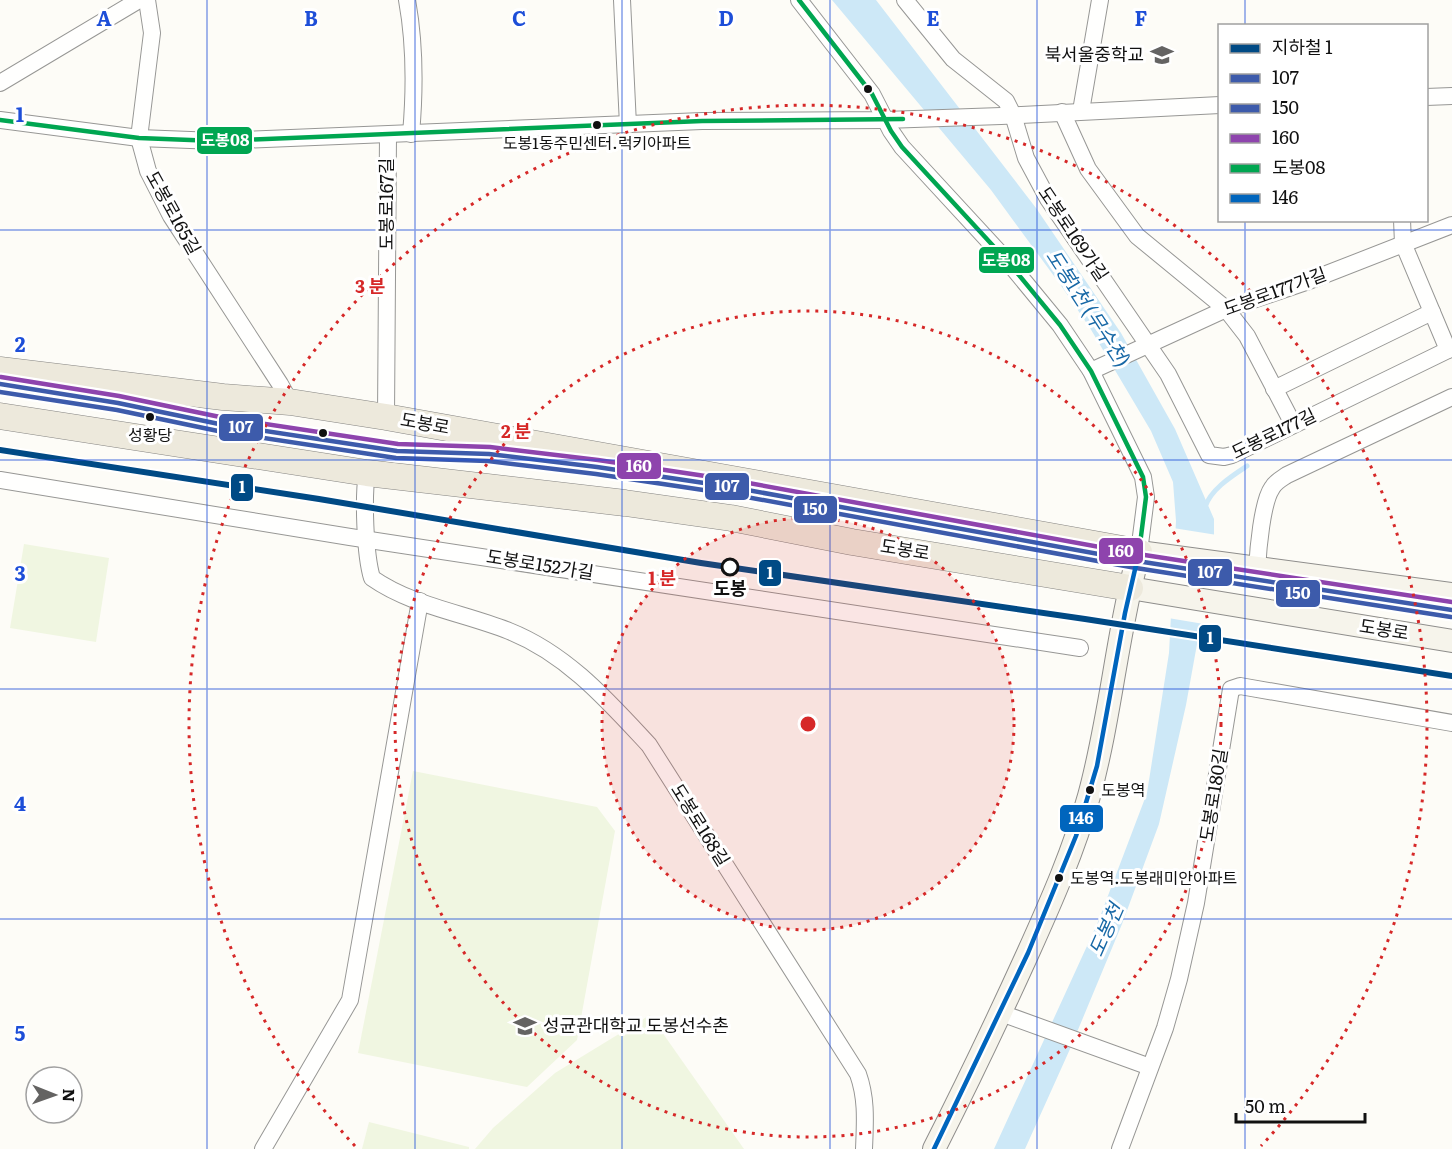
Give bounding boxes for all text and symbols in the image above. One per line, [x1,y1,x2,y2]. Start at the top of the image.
text: A [96,2,112,32]
text: B [304,2,318,32]
text: C [512,2,526,32]
text: D [718,2,734,32]
text: E [926,2,940,32]
text: F [1135,2,1148,32]
legend [1218,24,1428,222]
text: 지하철 1 [1272,33,1333,60]
place label: 북서울중학교 [1045,40,1144,67]
school or university icon: 북서울중학교 [1149,42,1175,68]
text: 107 [1272,63,1299,90]
unlabelled marker [862,83,874,95]
text: 150 [1272,93,1299,120]
text: 1 [16,98,24,128]
marker: 도봉1동주민센터.럭키아파트 [591,119,603,131]
text: 160 [1272,123,1299,150]
line badge: 도봉08 [196,126,253,155]
text: 도봉08 [201,127,250,151]
place label: 도봉1동주민센터.럭키아파트 [503,130,691,154]
text: 도봉08 [1272,153,1326,180]
street label: 도봉로167길 [372,158,399,250]
street label: 도봉로165길 [140,165,209,259]
street label: 도봉로169가길 [1033,180,1116,286]
text: 146 [1272,183,1299,210]
water label: 도봉1천 (무수천) [1040,242,1139,372]
line badge: 도봉08 [978,246,1035,274]
text: 도봉08 [982,247,1031,271]
street label: 도봉로177가길 [1219,259,1330,322]
text: 3 분 [355,272,386,299]
text: 2 [15,328,26,358]
street label: 도봉로177길 [1226,401,1320,465]
street label: 도봉로 [398,405,452,440]
marker: 성황당 [144,411,156,423]
line badge: 107 [218,413,264,442]
text: 107 [228,414,254,438]
text: 2 분 [501,417,531,444]
place label: 성황당 [128,422,172,446]
unlabelled marker [317,427,329,439]
line badge: 160 [616,452,662,480]
text: 160 [626,453,652,477]
line badge: 107 [704,472,750,501]
line badge: 1 [230,473,254,502]
text: 107 [714,473,740,497]
text: 1 [239,474,246,498]
line badge: 150 [793,495,838,524]
text: 150 [802,496,828,520]
street label: 도봉로 [879,531,932,566]
line badge: 160 [1098,537,1144,565]
text: 160 [1108,538,1134,562]
street label: 도봉로152가길 [485,542,596,585]
text: 3 [14,557,26,587]
marker: 도봉 [721,558,739,576]
line badge: 107 [1187,558,1233,587]
line badge: 1 [758,559,782,587]
text: 107 [1197,559,1223,583]
text: 1 [767,560,774,584]
text: 1 분 [648,564,676,591]
place label: 도봉 [713,574,747,601]
line badge: 150 [1275,579,1321,608]
text: 150 [1285,580,1311,604]
street label: 도봉로 [1358,611,1411,646]
line badge: 1 [1198,624,1222,653]
text: 1 [1207,625,1214,649]
centre of rings [798,714,818,734]
street label: 도봉로180길 [1192,746,1233,843]
place label: 도봉역 [1101,777,1145,801]
street label: 도봉로168길 [665,778,737,871]
marker: 도봉역 [1084,784,1096,796]
text: 4 [14,787,26,817]
line badge: 146 [1059,804,1104,833]
text: 146 [1068,805,1094,829]
place label: 도봉역.도봉래미안아파트 [1070,865,1237,889]
marker: 도봉역.도봉래미안아파트 [1053,872,1065,884]
water label: 도봉천 [1079,895,1130,961]
place label: 성균관대학교 도봉선수촌 [543,1011,729,1038]
school or university icon: 성균관대학교 도봉선수촌 [512,1013,538,1039]
text: 5 [15,1017,26,1047]
north arrow [24,1065,84,1125]
scale bar [1236,1086,1365,1124]
text: N [58,1088,82,1102]
text: 50 m [1245,1092,1286,1119]

